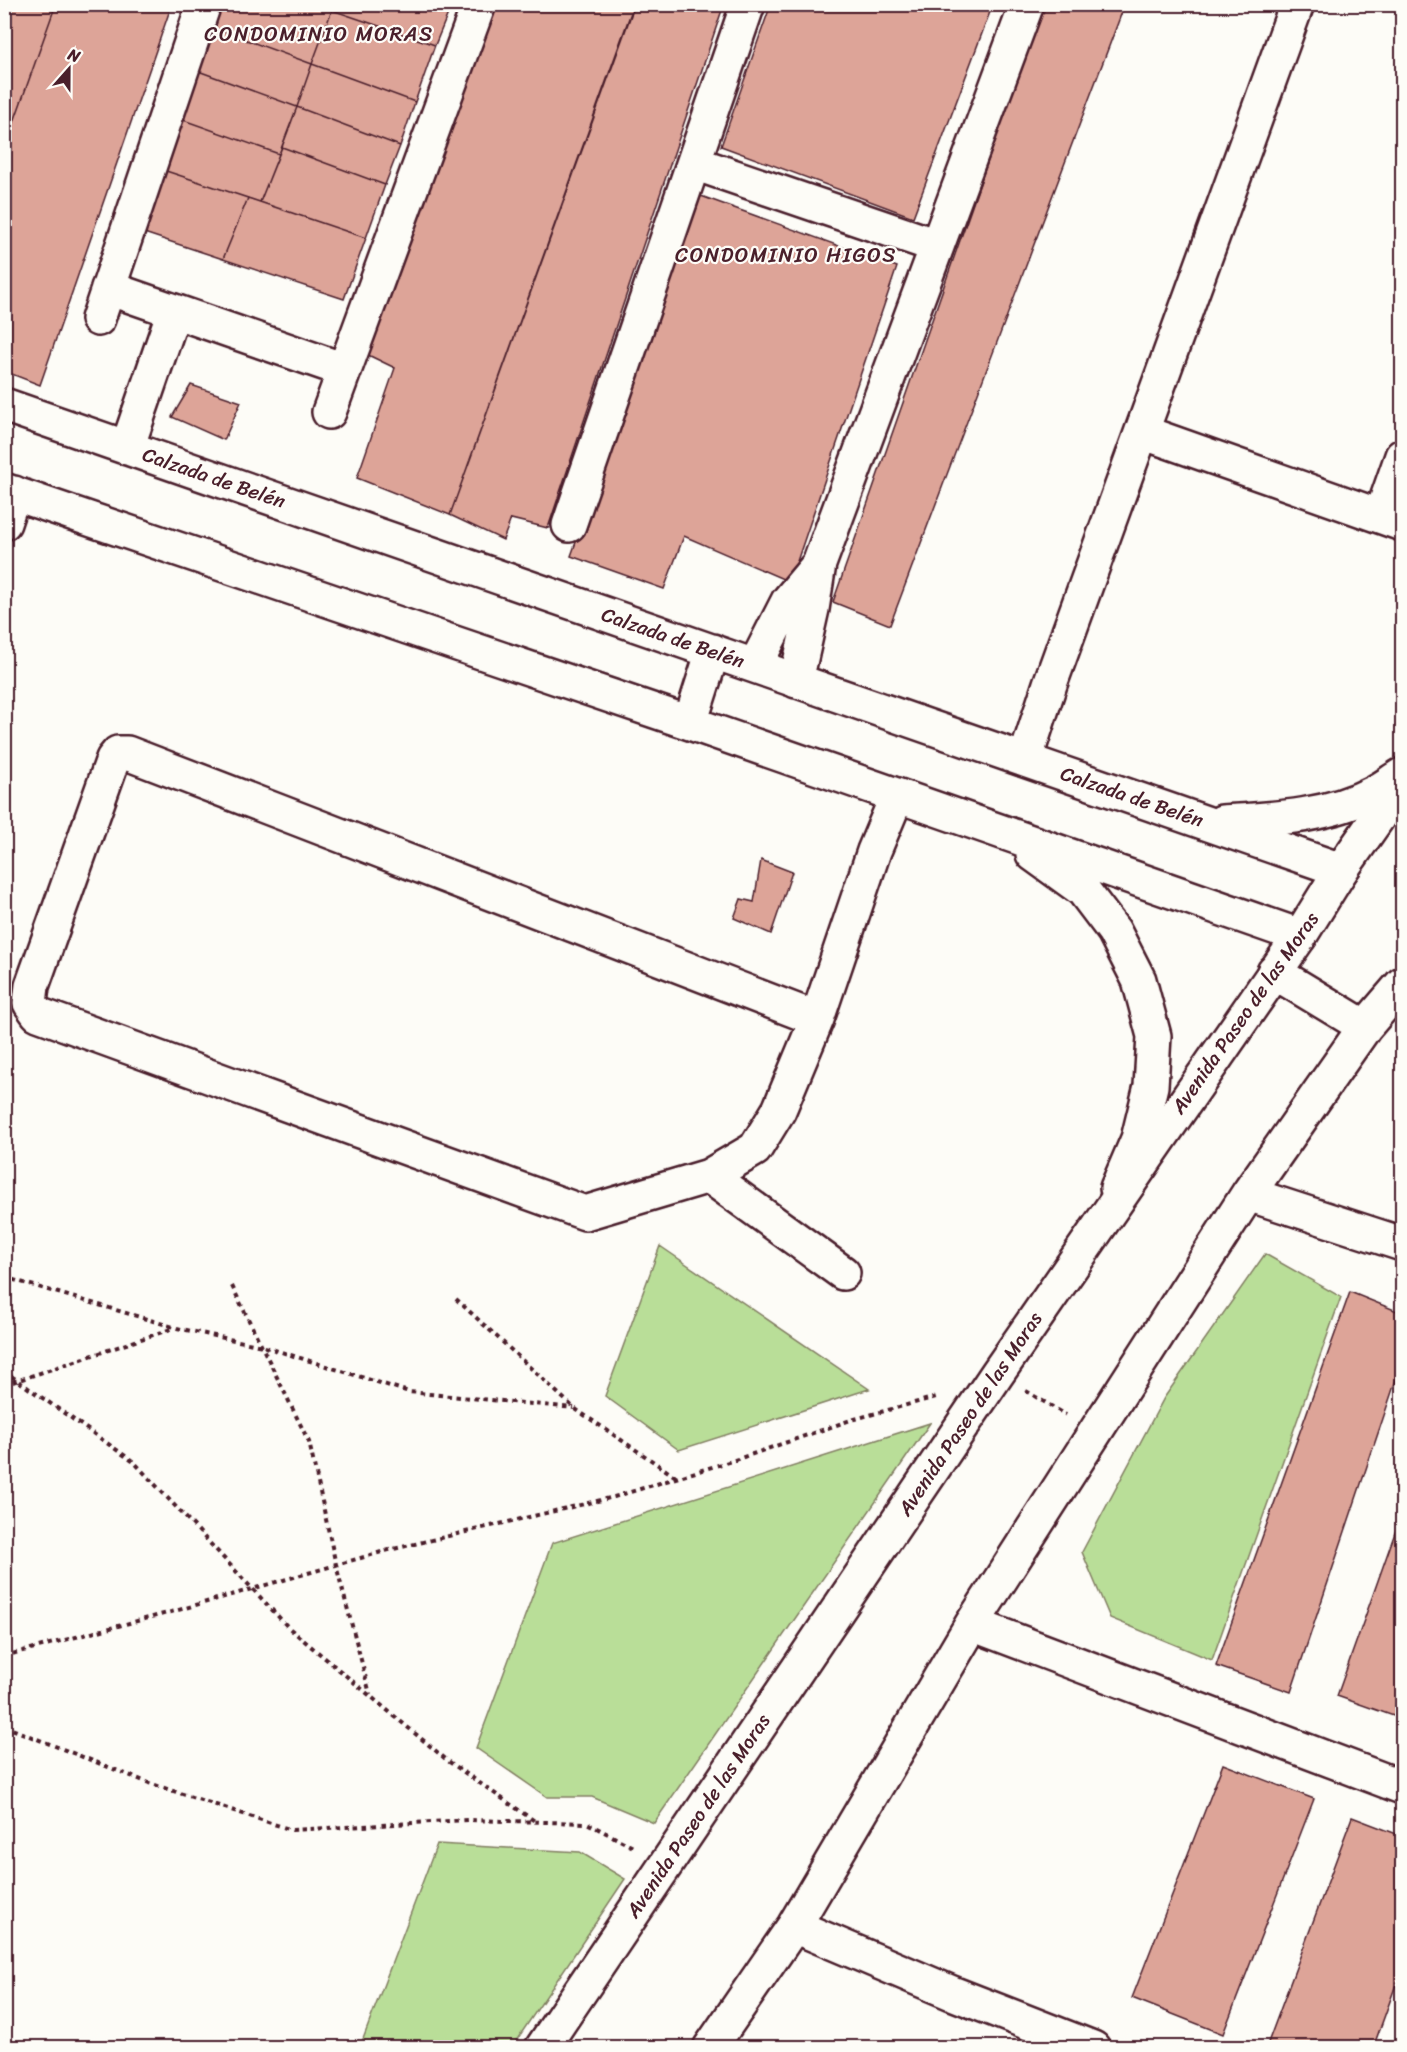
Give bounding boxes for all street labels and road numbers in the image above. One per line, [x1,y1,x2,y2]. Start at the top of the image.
street label: Calzada de Belén [138,437,290,519]
street label: Calzada de Belén [597,597,749,679]
street label: Calzada de Belén [1056,756,1208,838]
street label: Avenida Paseo de las Moras [1161,904,1329,1122]
street label: Avenida Paseo de las Moras [888,1304,1052,1524]
street label: Avenida Paseo de las Moras [616,1706,780,1926]

